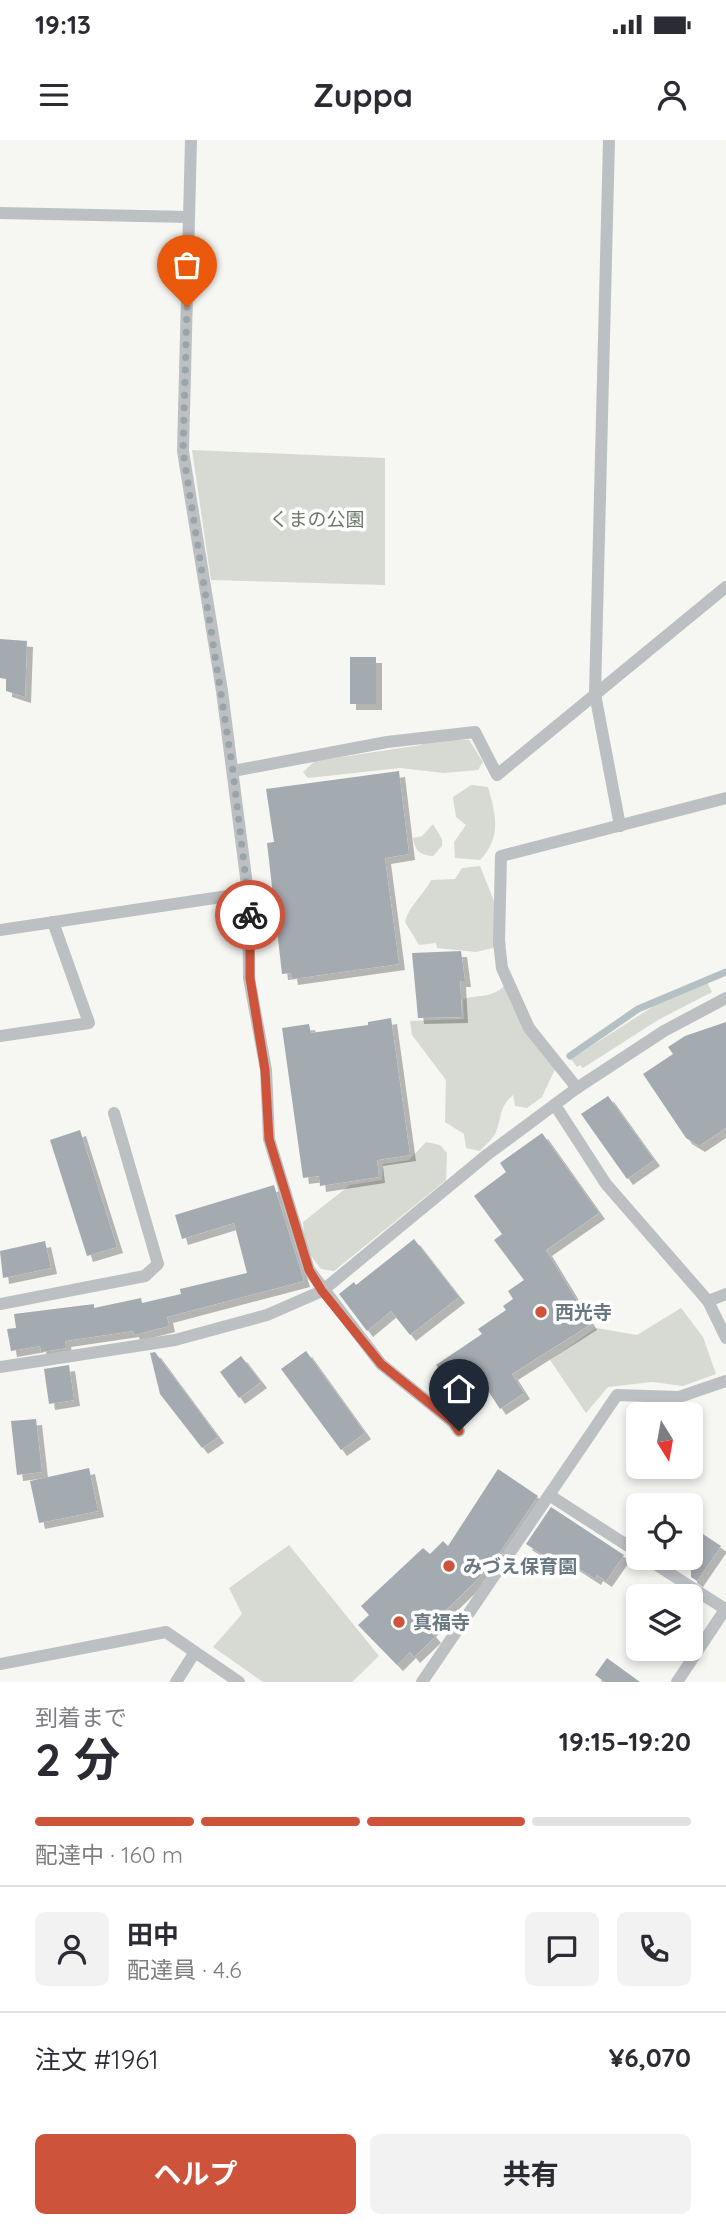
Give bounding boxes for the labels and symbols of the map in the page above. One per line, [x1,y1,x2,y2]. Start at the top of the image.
pin [157,235,217,307]
park label: くまの公園 [269,507,365,531]
courier [215,880,285,950]
place label: 西光寺 [555,1300,612,1324]
marker: 西光寺 [533,1304,549,1320]
pin [429,1359,489,1431]
north arrow [626,1402,704,1479]
place label: みづえ保育園 [463,1554,577,1578]
marker: みづえ保育園 [441,1558,457,1574]
place label: 真福寺 [413,1610,470,1634]
marker: 真福寺 [391,1614,407,1630]

